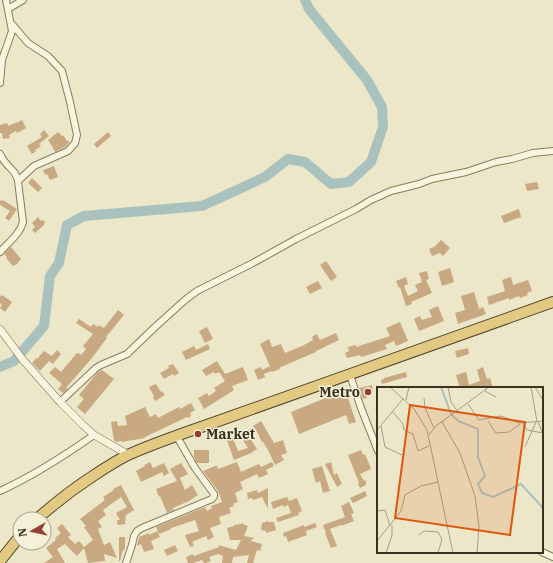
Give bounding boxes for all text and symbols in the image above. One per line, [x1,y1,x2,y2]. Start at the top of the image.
place label: Metro [319,383,360,401]
marker: Metro [363,387,373,397]
inset map [377,387,543,553]
place label: Market [206,425,255,443]
marker: Market [193,429,203,439]
north arrow [12,511,52,551]
text: N [15,527,30,538]

